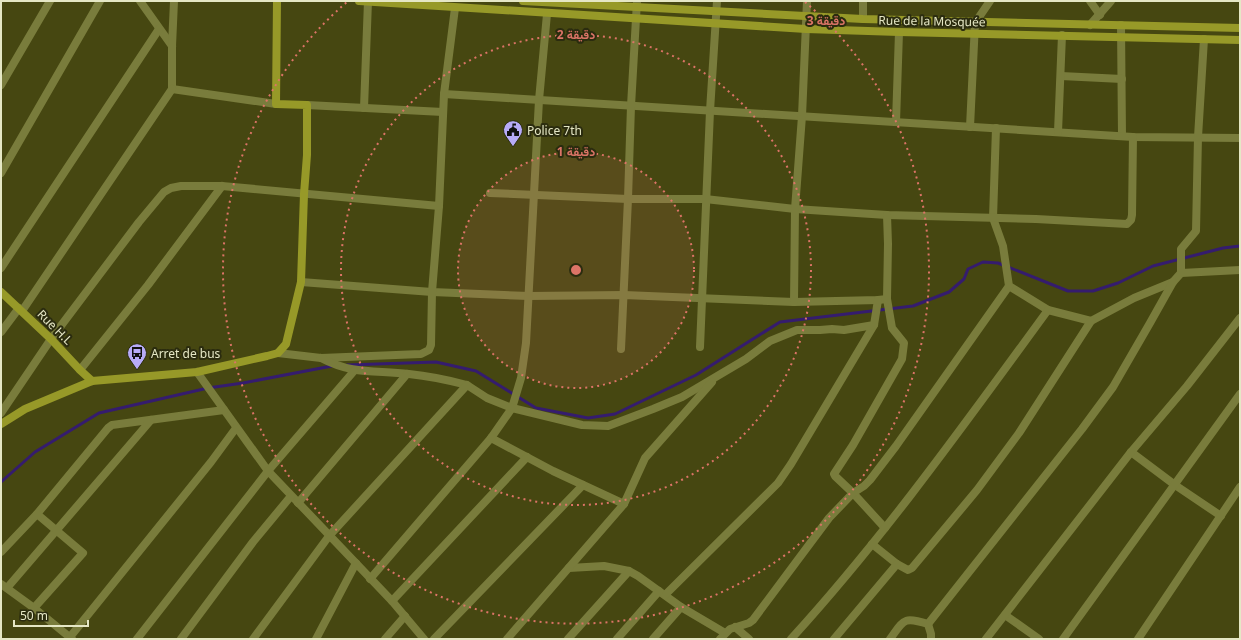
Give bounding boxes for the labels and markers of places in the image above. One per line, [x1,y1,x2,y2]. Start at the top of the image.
public building icon: Police 7th [502,119,524,147]
place label: Police 7th [527,122,582,139]
centre of rings [569,263,583,277]
bus stop icon: Arret de bus [126,342,148,370]
place label: Arret de bus [151,345,221,362]

